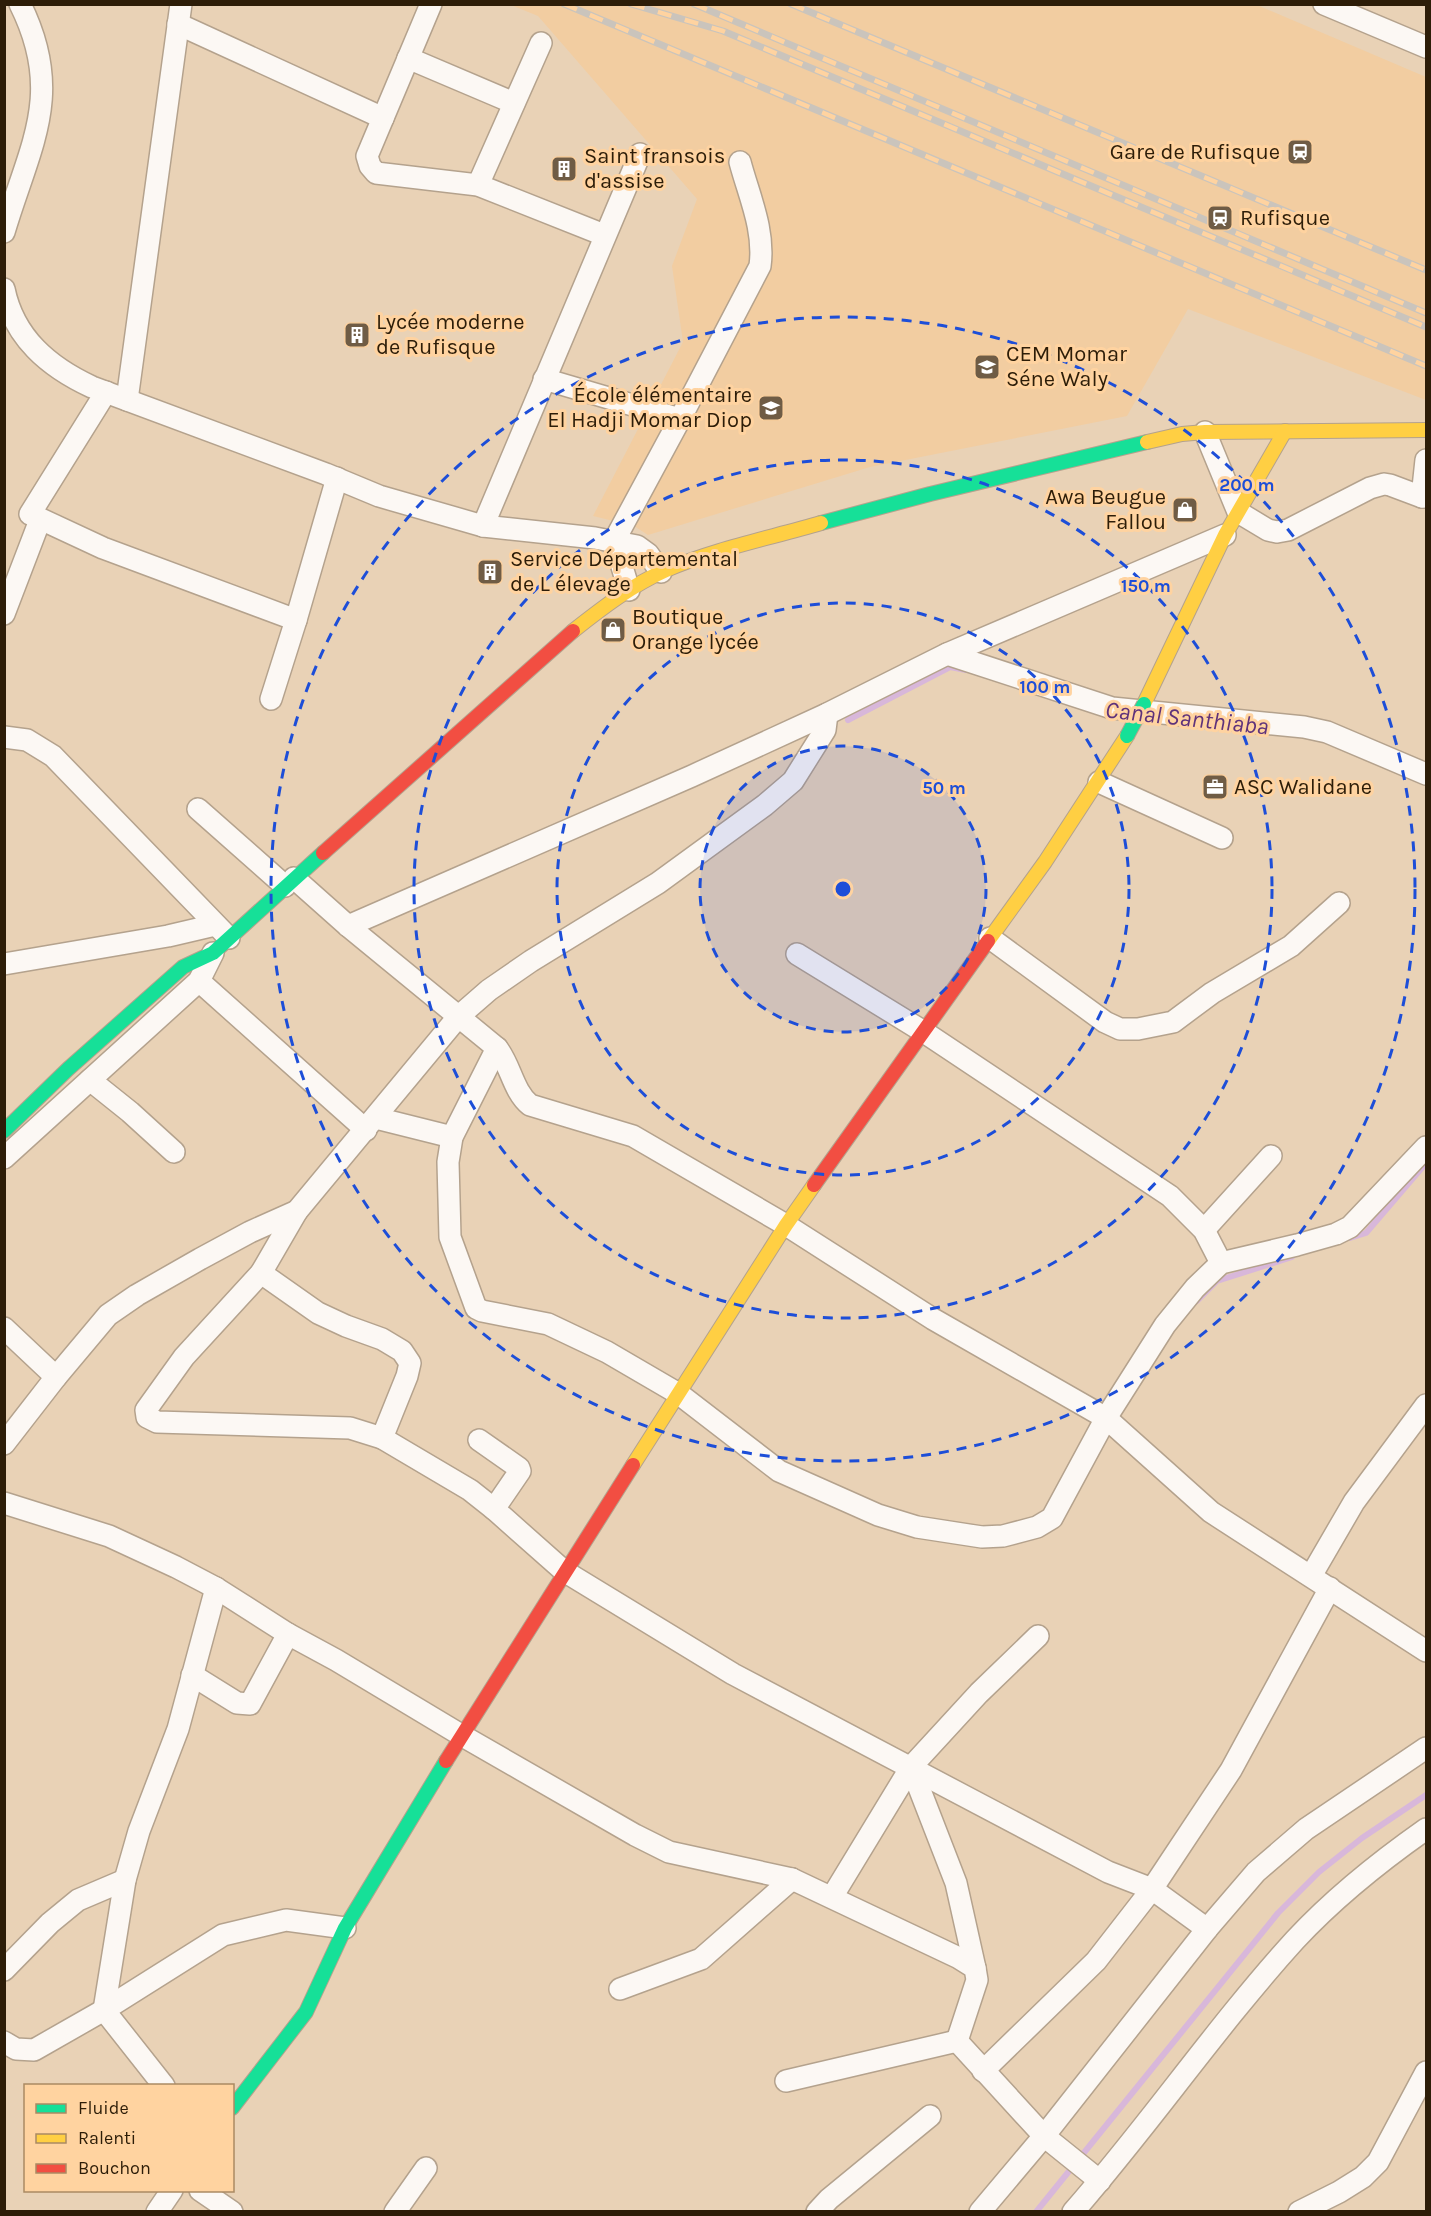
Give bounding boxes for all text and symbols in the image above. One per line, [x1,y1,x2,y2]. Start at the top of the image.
station icon: Gare de Rufisque [1285,137,1315,167]
place label: Gare de Rufisque [1110,139,1280,165]
place label: Saint fransois d'assise [584,143,725,194]
building icon: Saint fransois d'assise [549,154,579,184]
station icon: Rufisque [1205,203,1235,233]
place label: Rufisque [1240,205,1330,231]
place label: Lycée moderne de Rufisque [376,309,525,360]
building icon: Lycée moderne de Rufisque [342,320,372,350]
place label: CEM Momar Séne Waly [1006,341,1127,392]
school or university icon: CEM Momar Séne Waly [972,352,1002,382]
place label: École élémentaire El Hadji Momar Diop [547,381,752,433]
school or university icon: École élémentaire El Hadji Momar Diop [756,393,786,423]
text: 200 m [1219,474,1275,496]
place label: Awa Beugue Fallou [1045,484,1166,535]
shop icon: Awa Beugue Fallou [1170,495,1200,525]
place label: Service Départemental de L élevage [510,546,738,597]
building icon: Service Départemental de L élevage [475,557,505,587]
text: 150 m [1121,575,1171,597]
place label: Boutique Orange lycée [632,604,759,655]
shop icon: Boutique Orange lycée [598,615,628,645]
text: 100 m [1020,676,1070,698]
water label: Canal Santhiaba [1104,695,1270,741]
office icon: ASC Walidane [1200,772,1230,802]
place label: ASC Walidane [1234,774,1372,800]
text: 50 m [922,777,966,799]
centre of rings [833,879,853,899]
legend [24,2084,234,2192]
text: Fluide [78,2097,129,2119]
text: Ralenti [78,2127,136,2149]
text: Bouchon [78,2157,151,2179]

